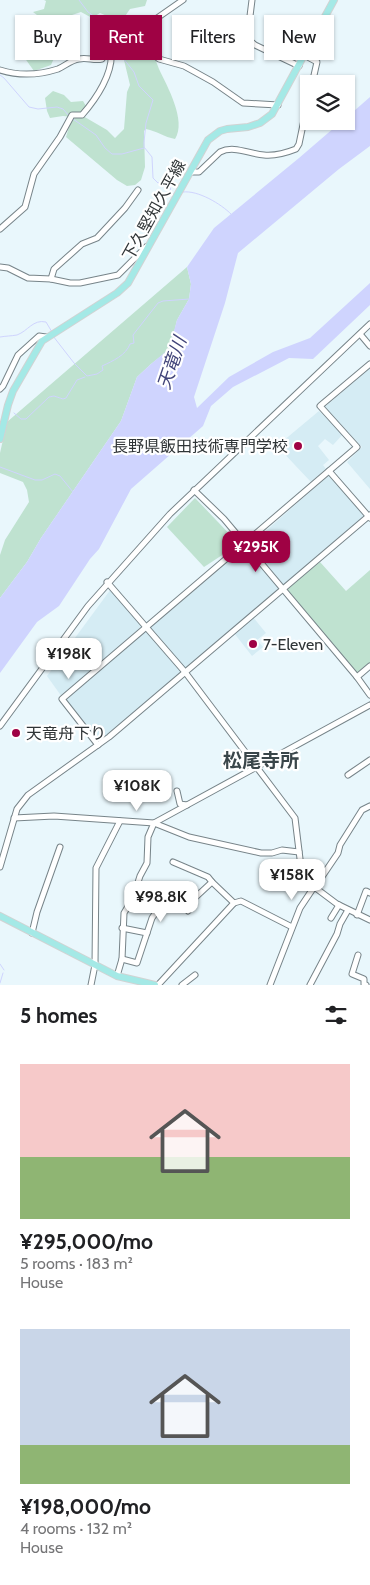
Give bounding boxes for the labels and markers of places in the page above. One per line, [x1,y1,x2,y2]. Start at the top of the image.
place label: 長野県飯田技術専門学校 [112,437,288,456]
marker: 長野県飯田技術専門学校 [292,440,304,452]
pin: ¥295K [221,530,291,573]
place label: 7-Eleven [263,635,323,654]
pin: ¥198K [34,638,104,680]
marker: 7-Eleven [247,638,259,650]
place label: 天竜舟下り [26,724,106,743]
marker: 天竜舟下り [10,727,22,739]
pin: ¥108K [102,770,172,812]
pin: ¥158K [257,858,327,901]
pin: ¥98.8K [120,880,202,923]

